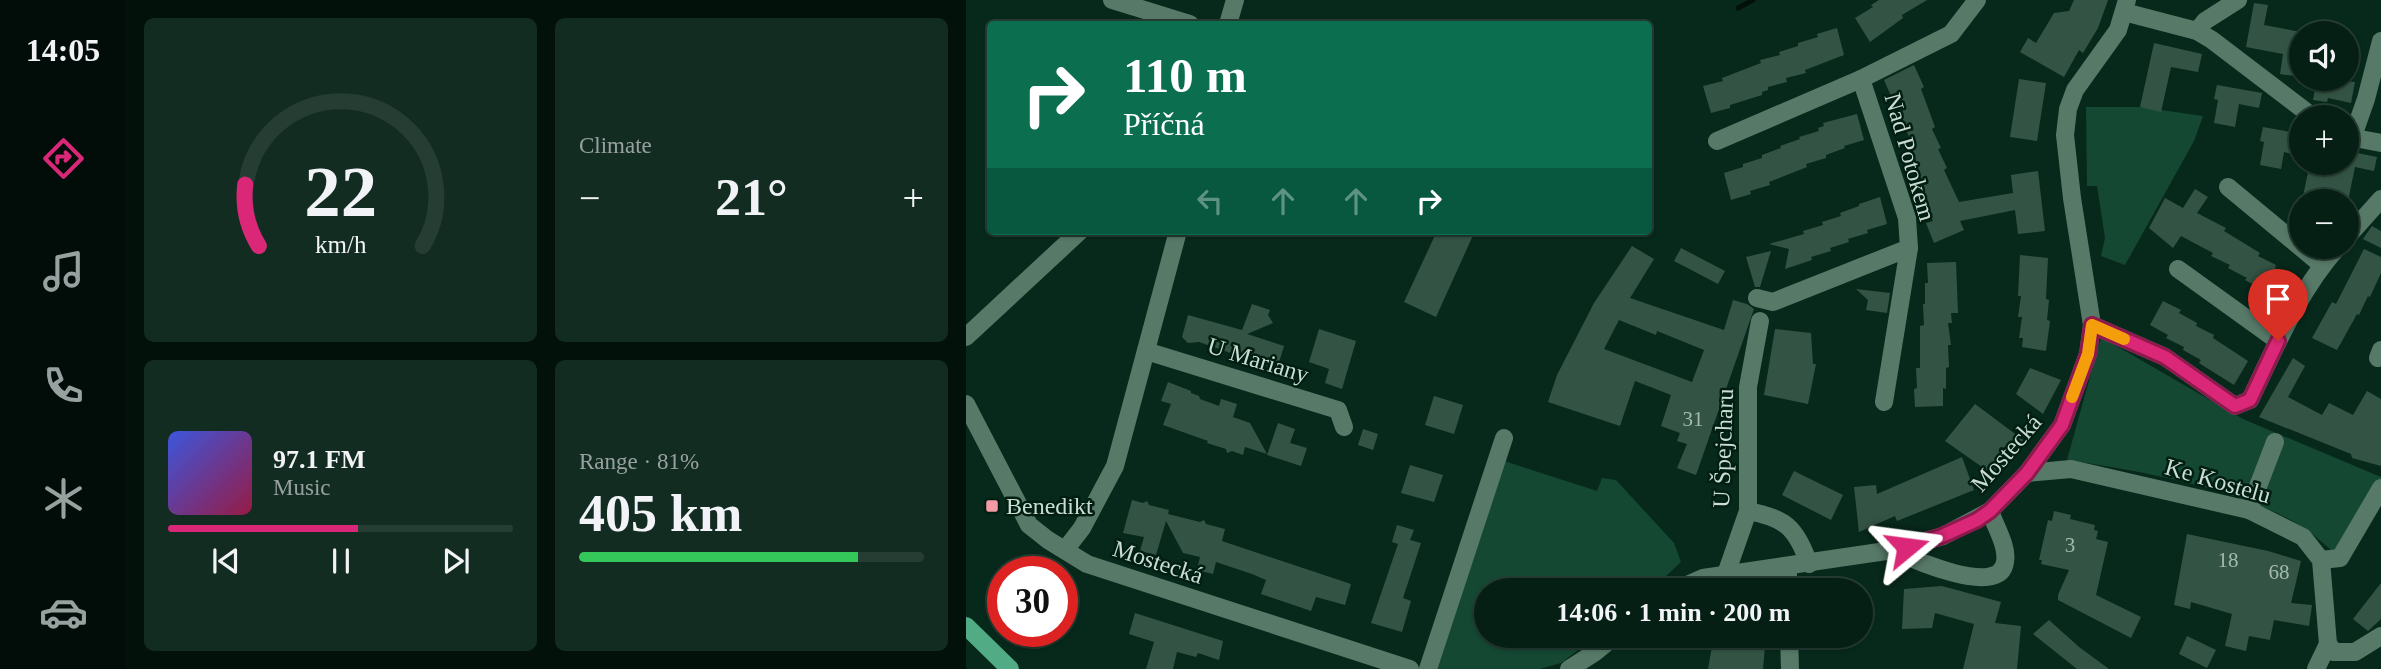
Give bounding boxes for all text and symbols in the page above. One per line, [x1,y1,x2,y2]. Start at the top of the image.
map controls [2289,21,2359,259]
button: sound [2289,21,2359,91]
text: 14:05 [26,32,100,68]
text: 110 m [1123,48,1247,103]
icon: right [1008,49,1099,140]
street label: Nad Potokem [1879,90,1941,224]
button: + [2289,105,2359,175]
text: Příčná [1123,106,1205,142]
text: Climate [579,133,652,158]
icon: directions [39,134,88,183]
text: 22 [304,151,377,232]
text: 21° [715,169,788,226]
text: − [579,177,600,219]
text: + [903,177,924,219]
icon: left [1191,182,1229,220]
icon: ahead [1264,182,1302,220]
icon: ahead [1337,182,1375,220]
icon: right [1410,182,1448,220]
button: − [2289,189,2359,259]
text: km/h [315,231,367,258]
icon: music [39,247,88,296]
pin [2248,269,2308,341]
icon: arrive [2259,280,2297,318]
street label: U Mariany [1204,332,1312,388]
icon: phone [39,361,88,410]
street label: U Špejcharu [1708,388,1738,508]
house number: 31 [1683,407,1704,431]
street label: Mostecká [1966,409,2047,497]
text: 97.1 FM [273,445,365,474]
text: Range · 81% [579,449,699,474]
street label: Ke Kostelu [2162,454,2274,508]
icon: climate [39,474,88,523]
text: Music [273,475,331,500]
text: 405 km [579,485,742,542]
place label: Benedikt [1006,493,1093,519]
marker: Benedikt [984,498,1000,514]
position arrow [1870,510,1944,584]
house number: 3 [2065,533,2075,557]
street label: Mostecká [1110,535,1207,589]
icon: previous [207,542,245,580]
icon: pause [322,542,360,580]
icon: next [437,542,475,580]
house number: 18 [2218,548,2239,572]
speed limit sign: 30 [987,556,1078,647]
house number: 68 [2269,560,2290,584]
icon: car [39,588,88,637]
text: 14:06 · 1 min · 200 m [1557,598,1791,627]

